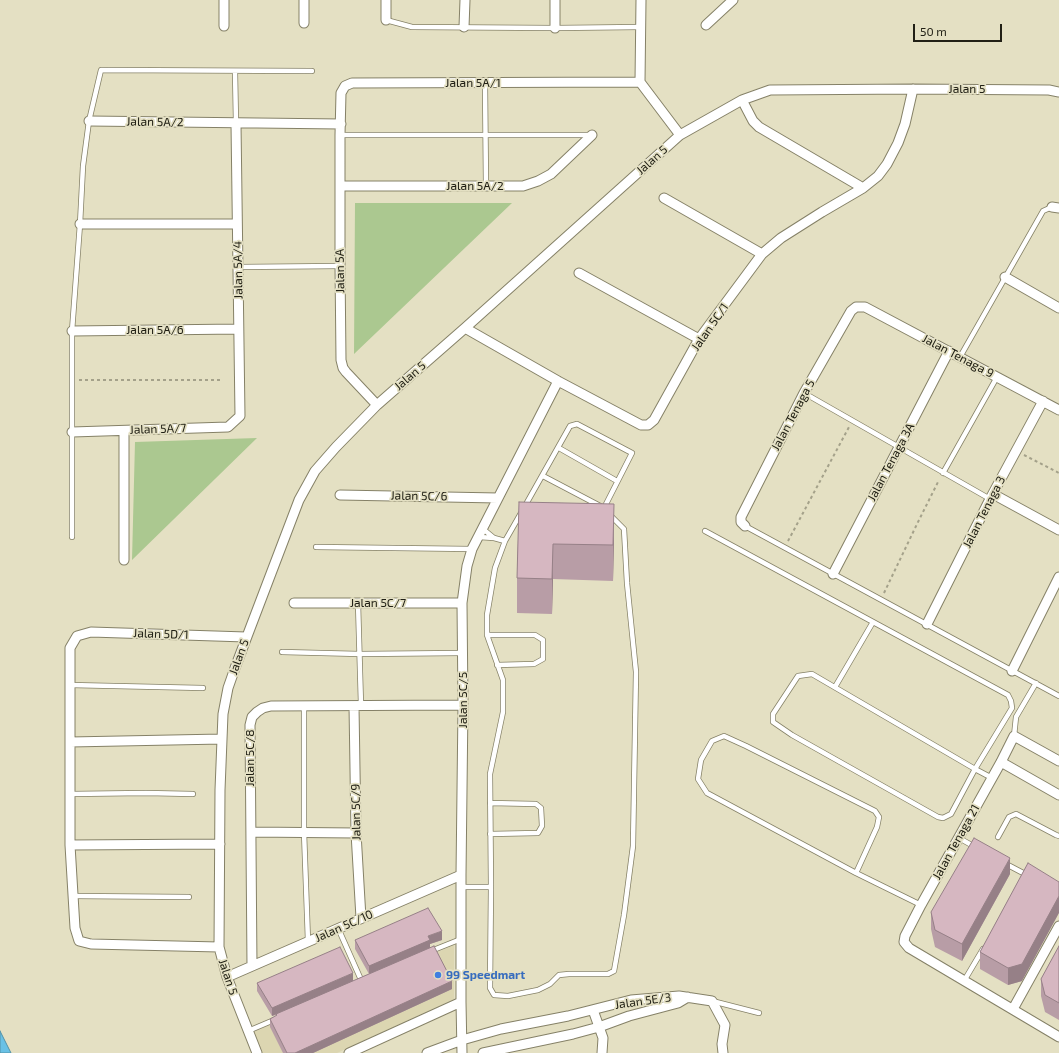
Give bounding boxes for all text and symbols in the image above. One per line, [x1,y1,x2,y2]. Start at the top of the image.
scale bar [915,16,1004,42]
text: 50 m [920,24,947,38]
street label: Jalan 5A/1 [445,76,501,90]
street label: Jalan 5 [949,82,985,96]
street label: Jalan 5A/2 [126,114,184,130]
street label: Jalan 5 [633,142,671,178]
street label: Jalan 5A/2 [446,179,504,193]
street label: Jalan 5A/4 [230,241,246,299]
street label: Jalan 5A [332,249,348,293]
street label: Jalan 5C/1 [688,300,732,354]
street label: Jalan 5A/6 [126,323,184,337]
street label: Jalan Tenaga 9 [920,331,996,381]
street label: Jalan 5 [391,358,429,394]
street label: Jalan Tenaga 5 [768,377,818,453]
street label: Jalan 5A/7 [129,421,187,437]
street label: Jalan Tenaga 3A [864,421,918,503]
street label: Jalan Tenaga 3 [960,474,1008,550]
street label: Jalan 5C/6 [390,488,448,504]
street label: Jalan 5C/7 [350,596,406,610]
street label: Jalan 5D/1 [133,626,189,642]
street label: Jalan 5 [226,637,252,677]
street label: Jalan 5C/5 [456,672,470,728]
street label: Jalan 5C/8 [243,729,257,787]
street label: Jalan 5C/9 [348,783,364,841]
street label: Jalan Tenaga 21 [929,802,983,882]
street label: Jalan 5C/10 [313,907,375,945]
street label: Jalan 5 [215,957,241,997]
place label: 99 Speedmart [446,968,525,982]
marker: 99 Speedmart [433,970,443,980]
street label: Jalan 5E/3 [614,990,672,1012]

